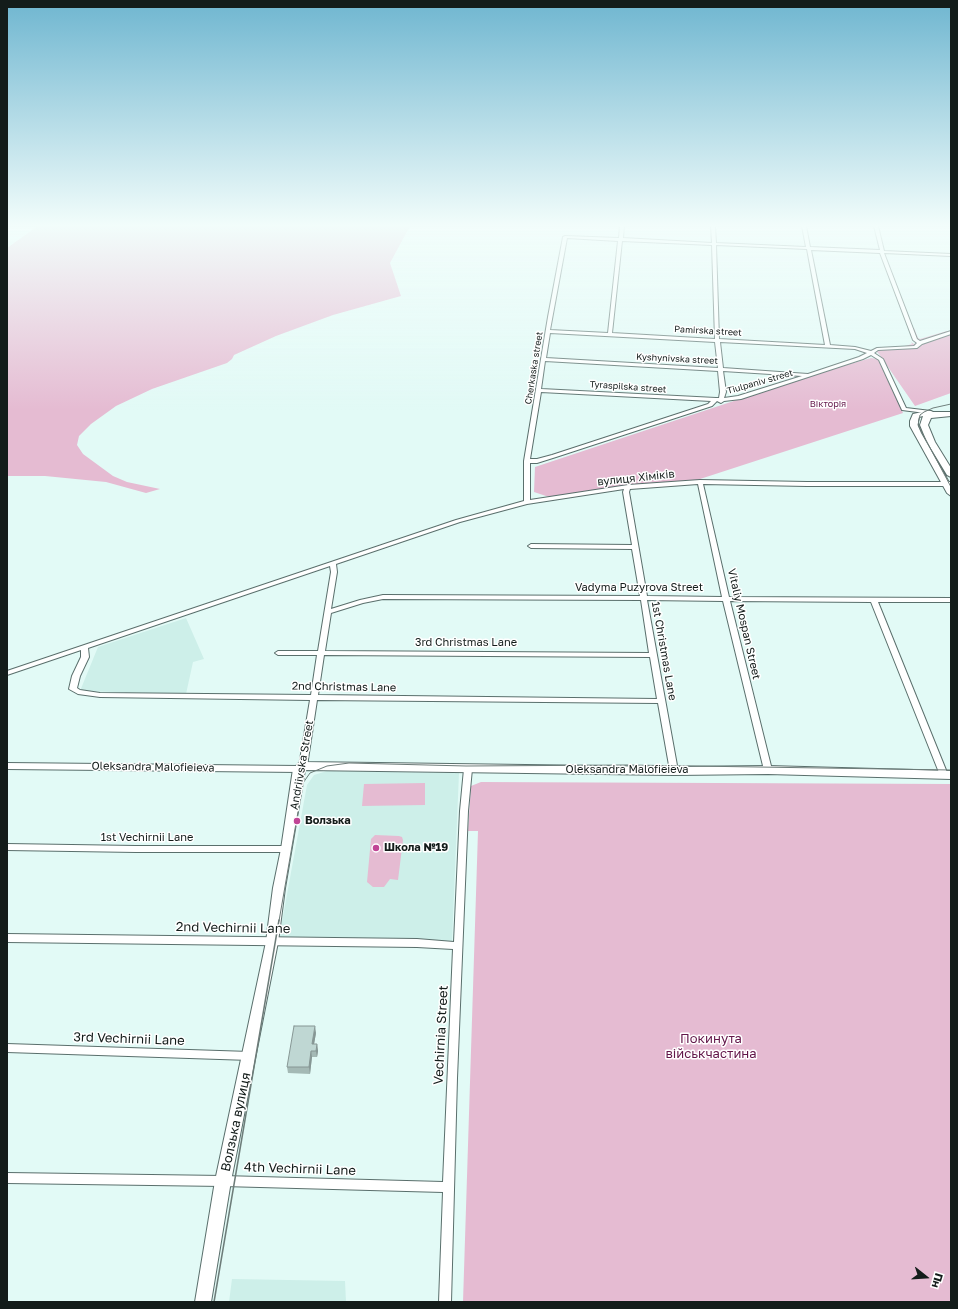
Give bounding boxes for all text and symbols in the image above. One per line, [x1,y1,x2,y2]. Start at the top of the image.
street label: Pamirska street [674,324,742,338]
street label: Cherkaska street [523,331,545,405]
street label: Kyshynivska street [636,351,718,367]
street label: Tiulpaniv street [726,367,794,397]
street label: Tyraspilska street [589,379,667,395]
park label: Вікторія [810,399,846,409]
street label: вулиця Хіміків [597,467,675,489]
street label: Vitaliy Mospan Street [725,567,763,681]
street label: Vadyma Puzyrova Street [575,581,703,595]
street label: 1st Christmas Lane [649,600,679,702]
street label: 3rd Christmas Lane [415,636,517,650]
street label: 2nd Christmas Lane [292,679,396,695]
street label: Andriivska Street [288,719,316,811]
street label: Oleksandra Malofieieva [91,759,215,775]
street label: Oleksandra Malofieieva [566,763,688,777]
place label: Волзька [305,814,351,828]
marker: Волзька [292,816,302,826]
street label: 1st Vechirnii Lane [101,831,193,845]
place label: Школа №19 [384,841,448,855]
marker: Школа №19 [371,843,381,853]
street label: 2nd Vechirnii Lane [176,919,290,937]
street label: Vechirnia Street [431,985,451,1085]
street label: 3rd Vechirnii Lane [73,1029,185,1049]
park label: Покинута військчастина [665,1031,757,1062]
street label: Волзька вулиця [218,1071,254,1173]
street label: 4th Vechirnii Lane [244,1159,356,1179]
north arrow [906,1257,946,1297]
text: Пн [930,1272,946,1290]

